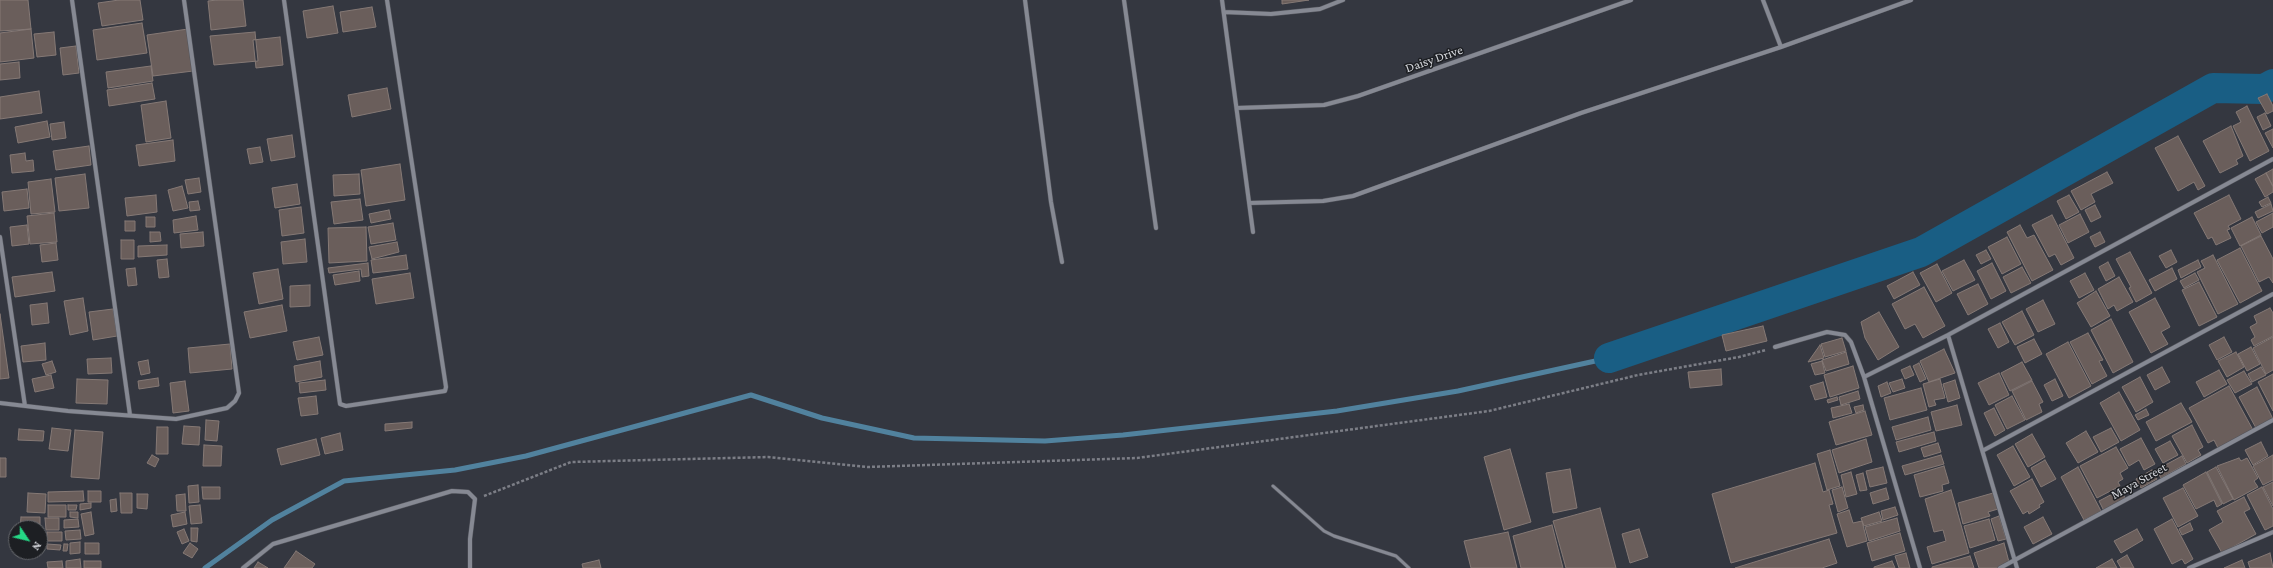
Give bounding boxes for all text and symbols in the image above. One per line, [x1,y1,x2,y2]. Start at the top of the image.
street label: Daisy Drive [1403,42,1465,76]
street label: Maya Street [2108,459,2170,503]
north arrow [8,520,48,560]
text: N [30,540,44,553]

